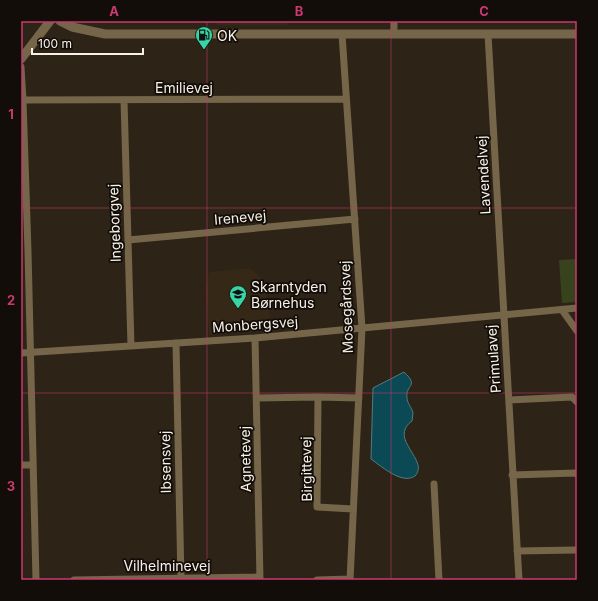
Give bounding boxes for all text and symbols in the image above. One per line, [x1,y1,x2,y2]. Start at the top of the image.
text: A [109,3,119,19]
text: B [295,3,304,19]
text: C [479,3,489,19]
fuel station icon: OK [194,25,214,50]
place label: OK [217,27,238,44]
scale bar [32,30,143,56]
text: 100 m [38,36,72,51]
street label: Emilievej [155,79,213,96]
text: 1 [8,106,14,122]
street label: Lavendelvej [472,135,494,215]
street label: Ingeborgvej [104,183,124,263]
street label: Irenevej [213,206,267,228]
street label: Mosegårdsvej [336,260,356,354]
place label: Skarntyden Børnehus [251,278,327,311]
school or university icon: Skarntyden Børnehus [228,284,248,309]
text: 2 [7,292,15,308]
street label: Monbergsvej [211,313,299,335]
street label: Primulavej [482,324,504,394]
street label: Agnetevej [236,426,254,492]
street label: Ibsensvej [156,431,174,493]
street label: Birgittevej [297,436,315,502]
text: 3 [7,478,15,494]
street label: Vilhelminevej [123,557,211,574]

